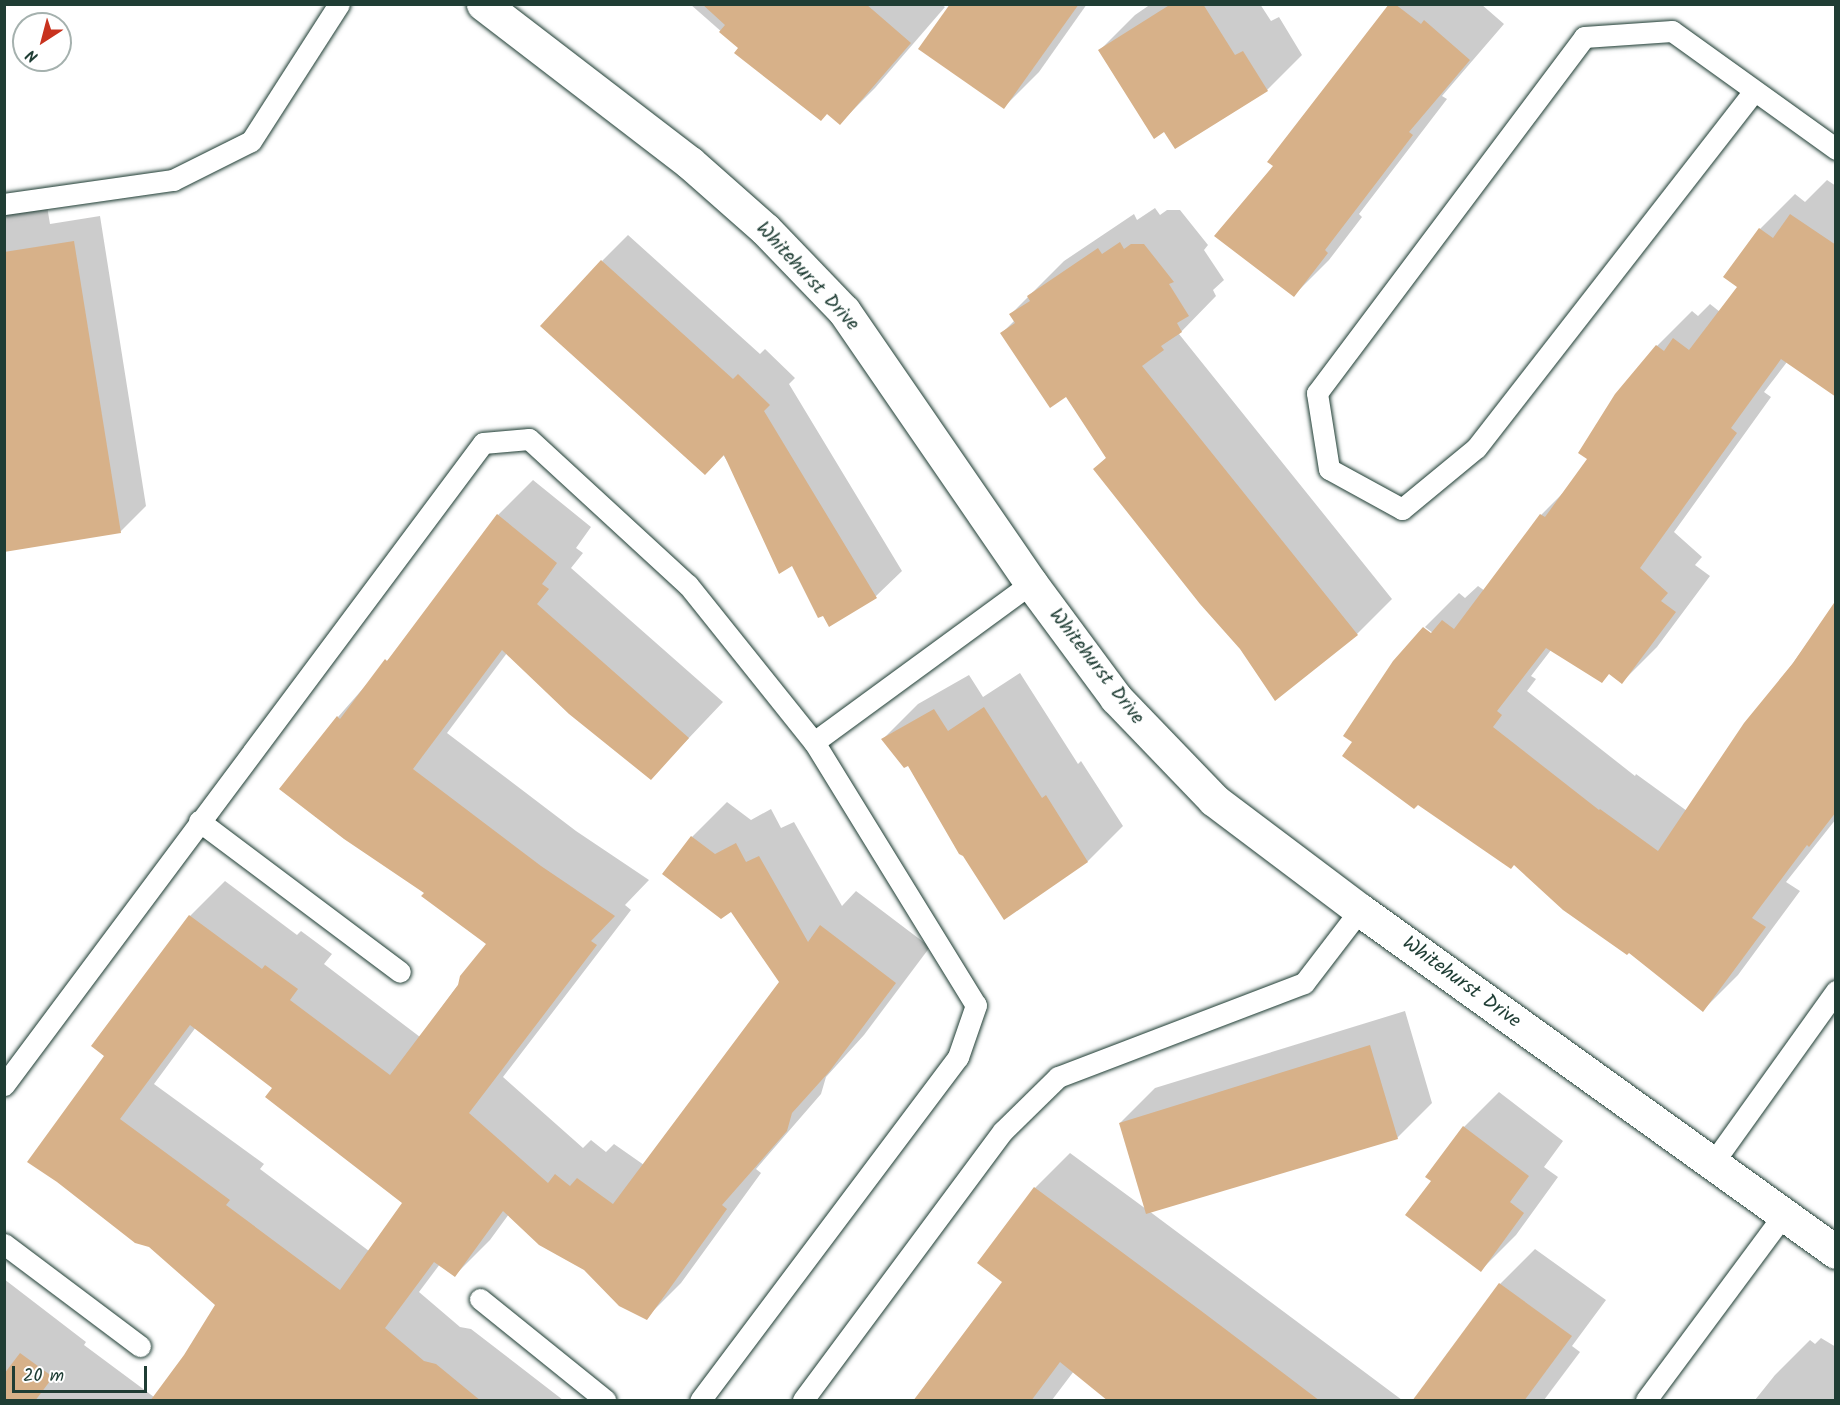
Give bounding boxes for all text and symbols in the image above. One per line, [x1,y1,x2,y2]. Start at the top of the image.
north arrow [12,12,72,72]
text: N [21,42,44,68]
street label: Whitehurst Drive [750,217,864,337]
street label: Whitehurst Drive [1043,604,1149,730]
street label: Whitehurst Drive [1397,932,1525,1034]
scale bar [15,1354,150,1392]
text: 20 m [23,1362,64,1391]

